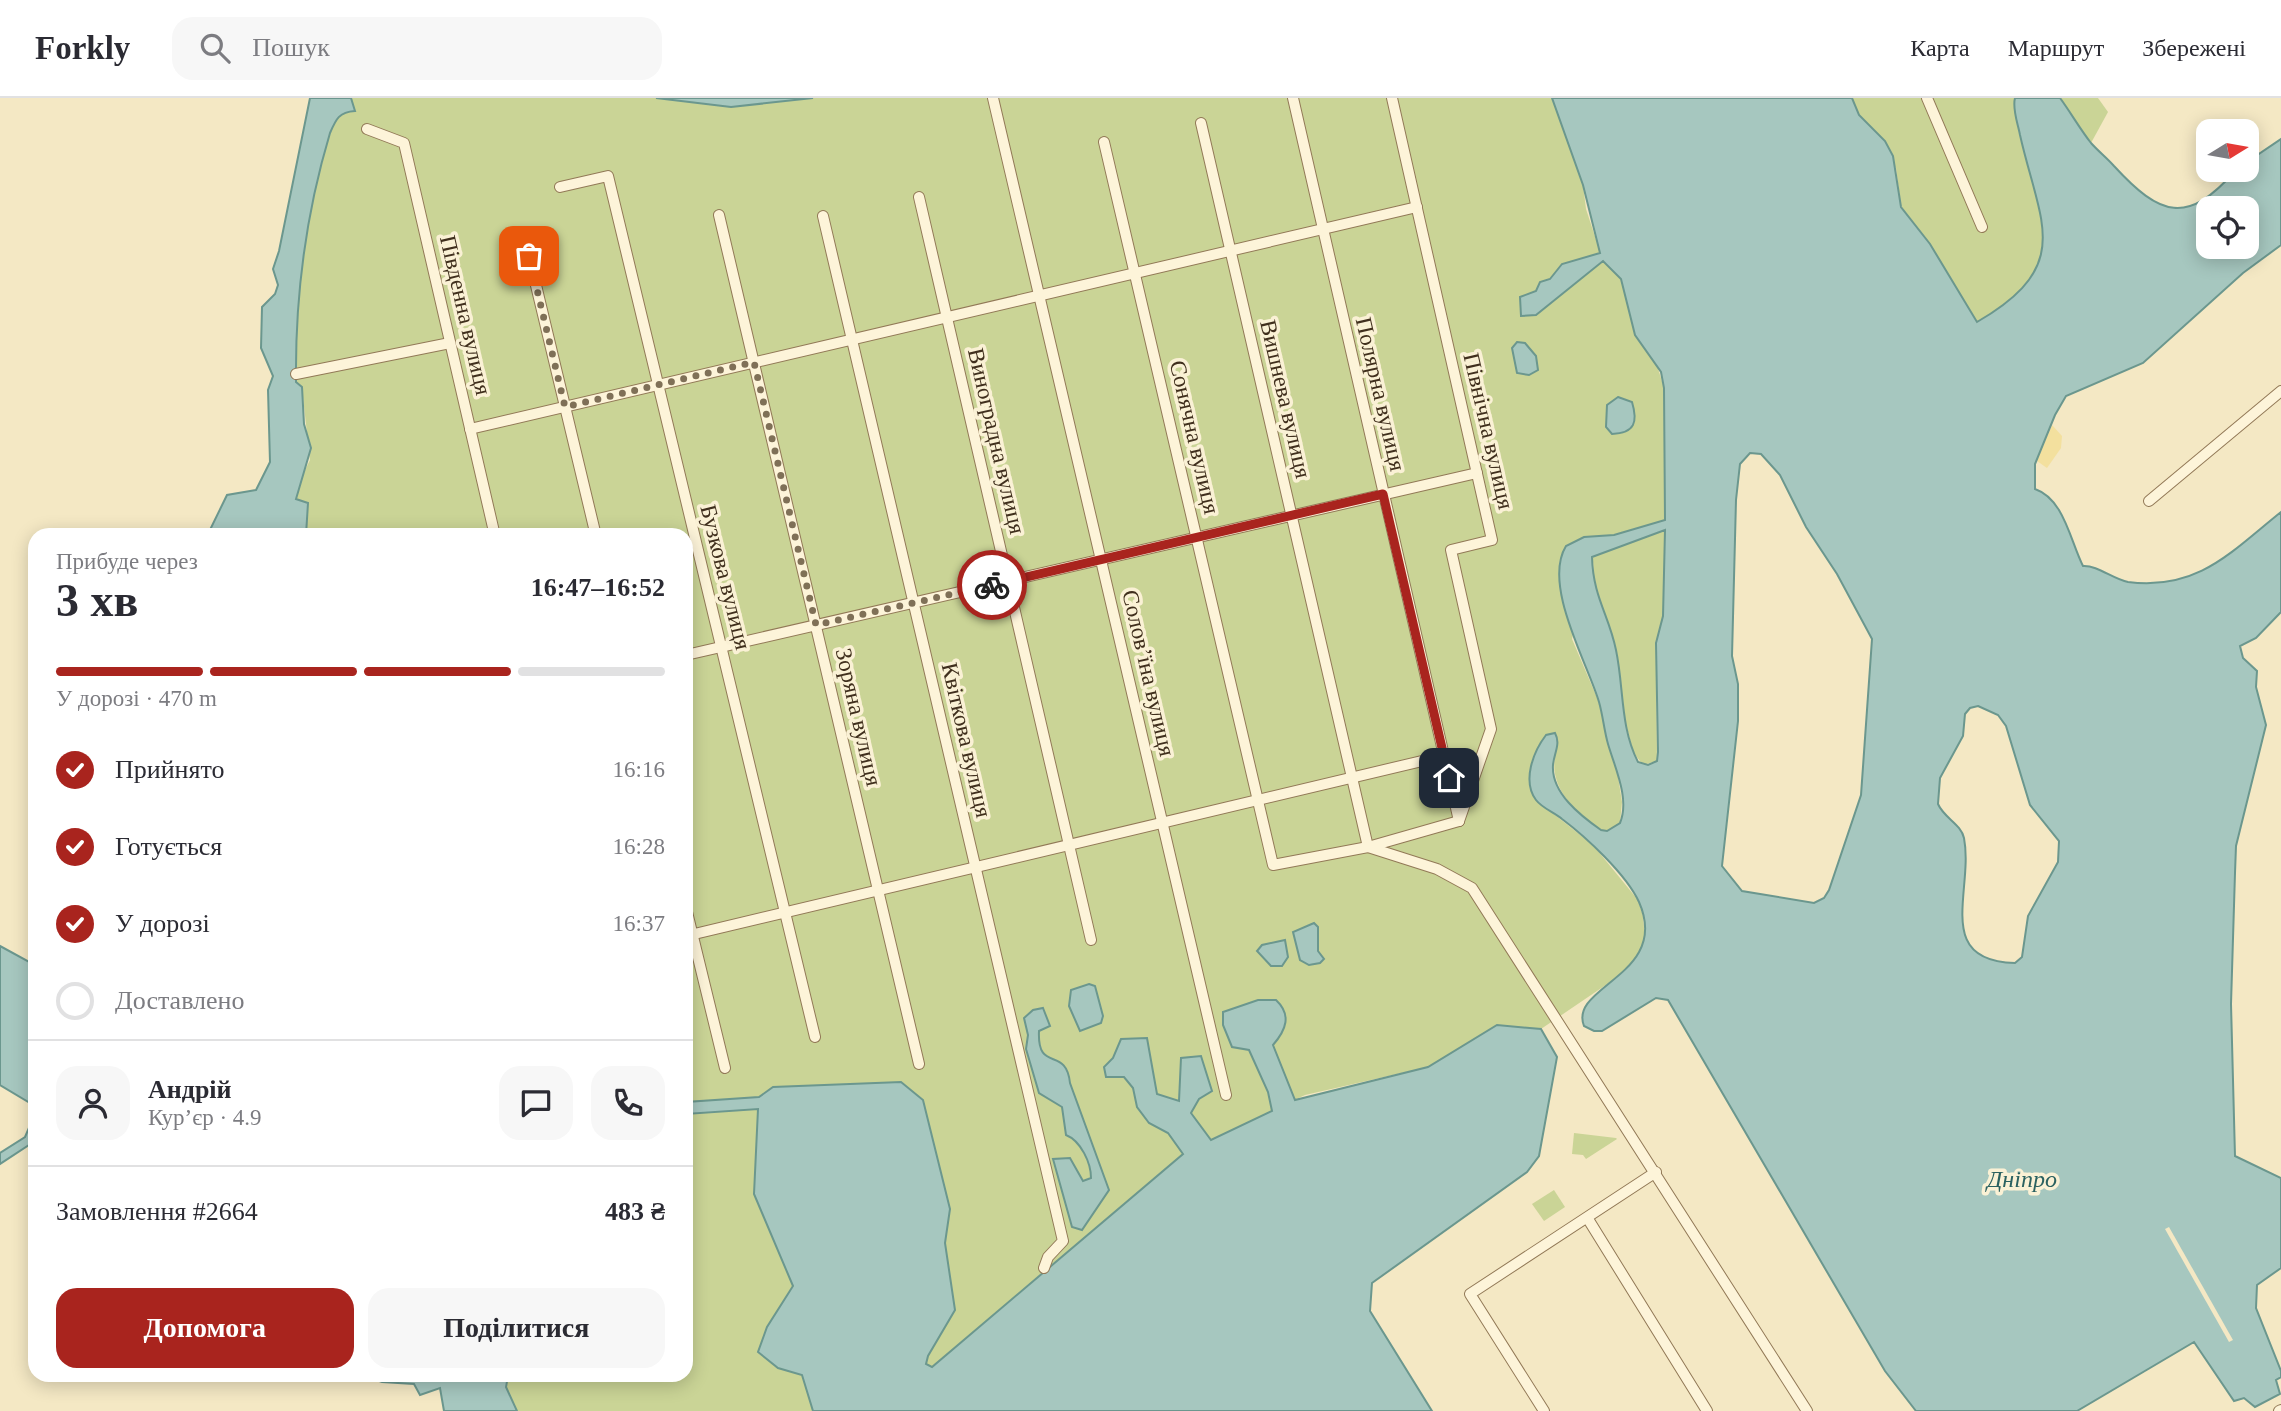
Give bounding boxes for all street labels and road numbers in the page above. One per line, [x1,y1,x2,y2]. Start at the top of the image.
street label: Південна вулиця [435,233,496,398]
street label: Полярна вулиця [1351,315,1410,474]
street label: Вишнева вулиця [1255,318,1316,481]
street label: Виноградна вулиця [963,346,1030,537]
street label: Північна вулиця [1458,351,1519,512]
street label: Сонячна вулиця [1165,358,1224,517]
street label: Бузкова вулиця [695,502,756,653]
street label: Соловʼїна вулиця [1117,588,1180,759]
street label: Зоряна вулиця [831,646,887,789]
street label: Квіткова вулиця [937,660,997,820]

